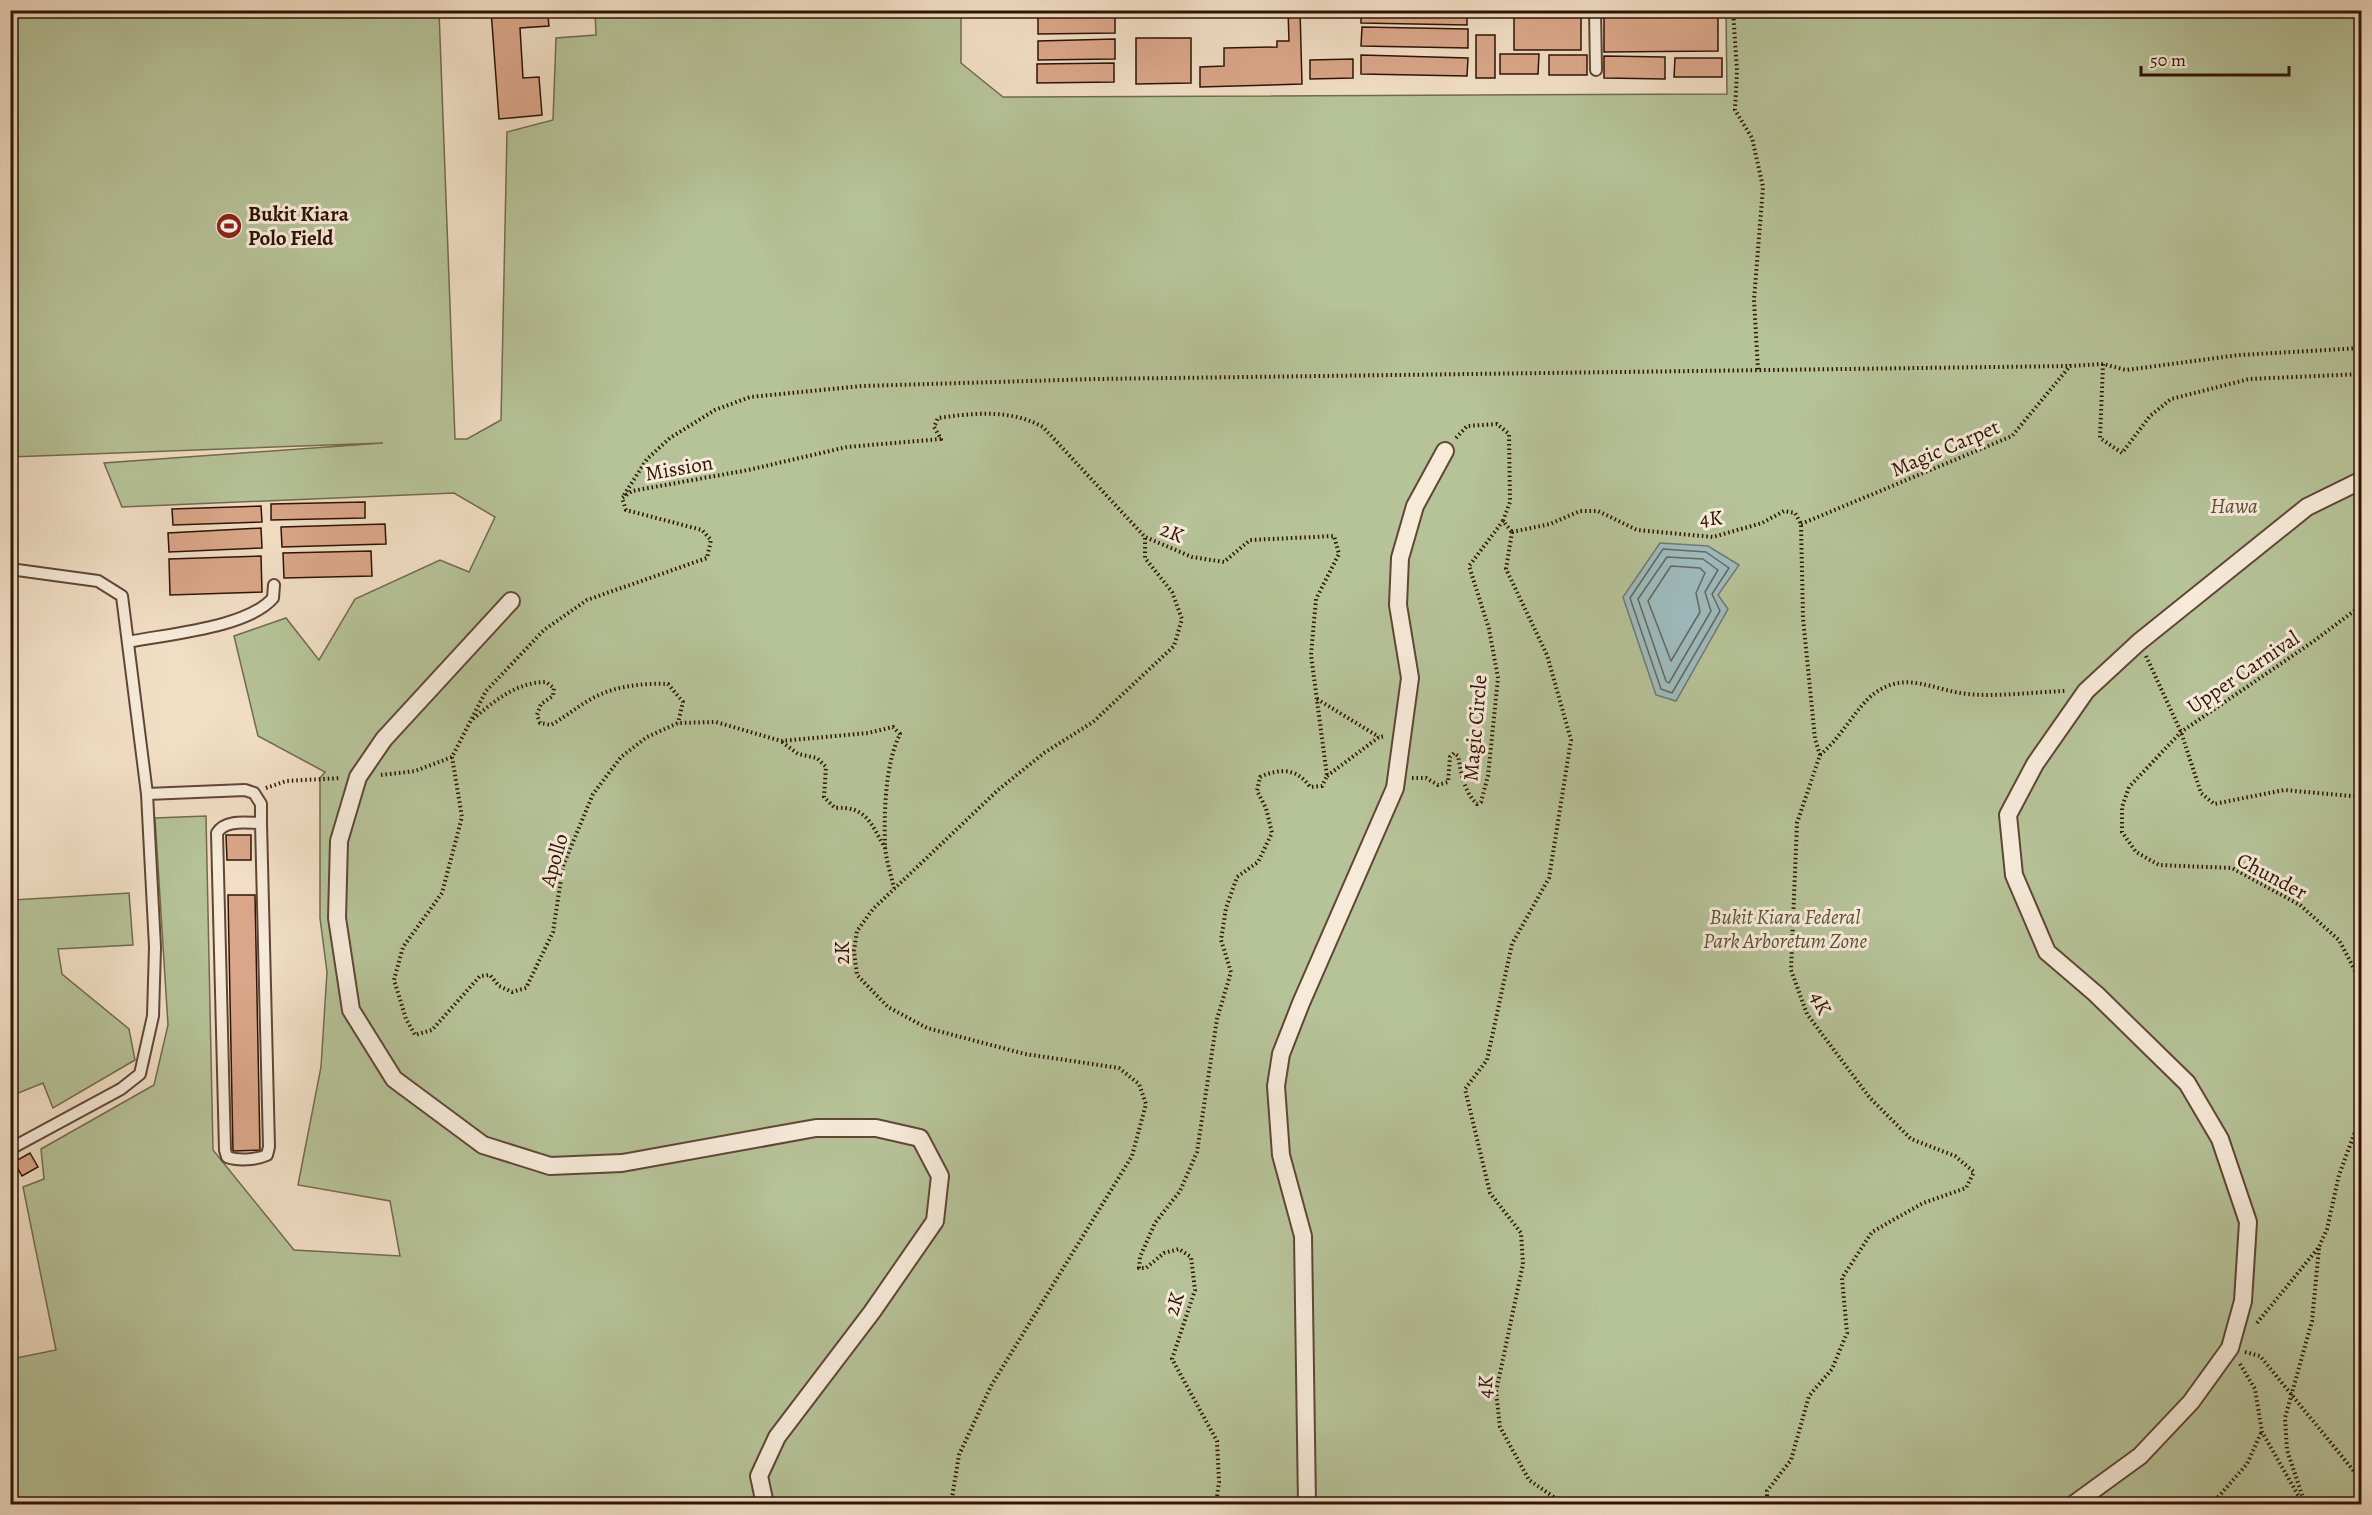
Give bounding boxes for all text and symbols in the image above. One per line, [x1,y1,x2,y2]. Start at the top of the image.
scale bar [2141,39,2290,77]
text: 50 m [2150,48,2186,72]
place label: Bukit Kiara Polo Field [248,200,350,252]
sports icon: Bukit Kiara Polo Field [214,211,244,241]
street label: Magic Carpet [1886,413,2004,483]
street label: Mission [643,448,715,488]
park label: Hawa [2210,492,2258,520]
street label: 4K [1698,503,1724,533]
street label: 2K [1156,515,1188,549]
street label: Upper Carnival [2181,624,2305,720]
street label: Magic Circle [1456,674,1494,782]
street label: Apollo [533,830,575,891]
street label: Chunder [2232,846,2312,906]
park label: Bukit Kiara Federal Park Arboretum Zone [1703,903,1867,955]
street label: 2K [828,941,856,965]
street label: 4K [1803,987,1839,1019]
street label: 2K [1157,1289,1191,1319]
street label: 4K [1470,1375,1500,1399]

